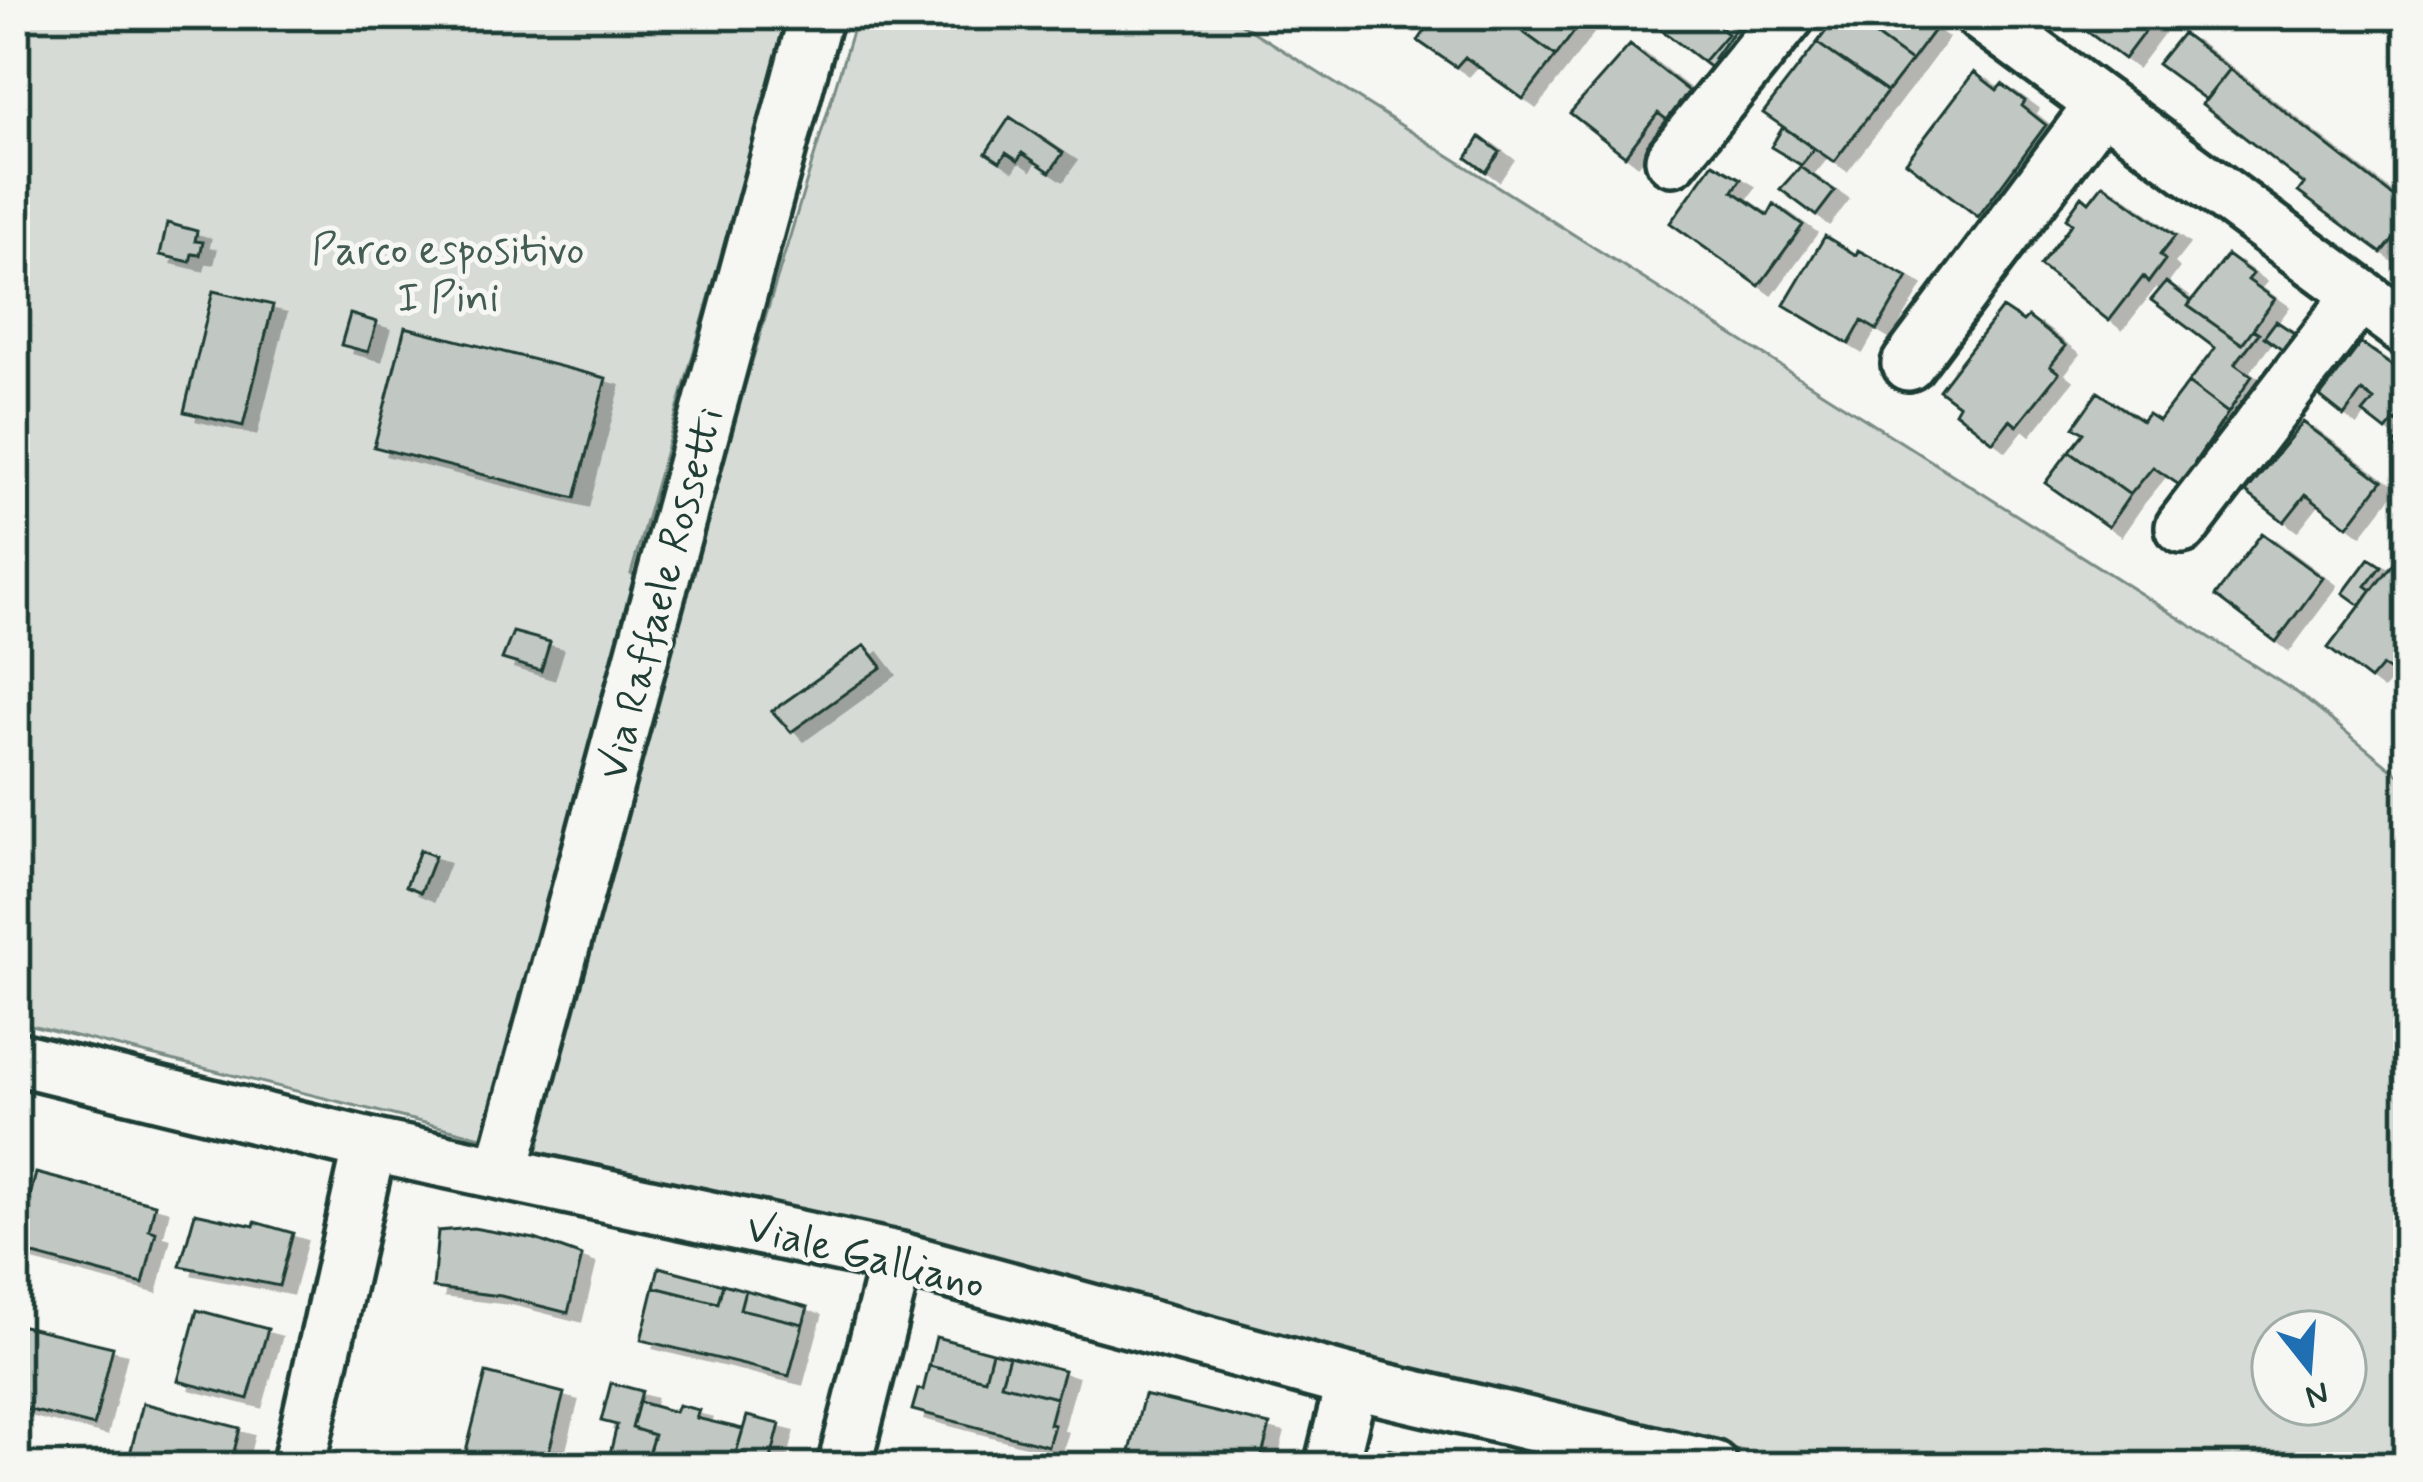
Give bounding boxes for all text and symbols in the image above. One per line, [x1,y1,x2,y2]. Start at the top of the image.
park label: Parco espositivo I Pini [311,224,585,327]
street label: Via Raffaele Rossetti [586,402,739,786]
street label: Viale Galliano [740,1201,990,1314]
north arrow [2249,1308,2369,1428]
text: N [2300,1370,2334,1418]

